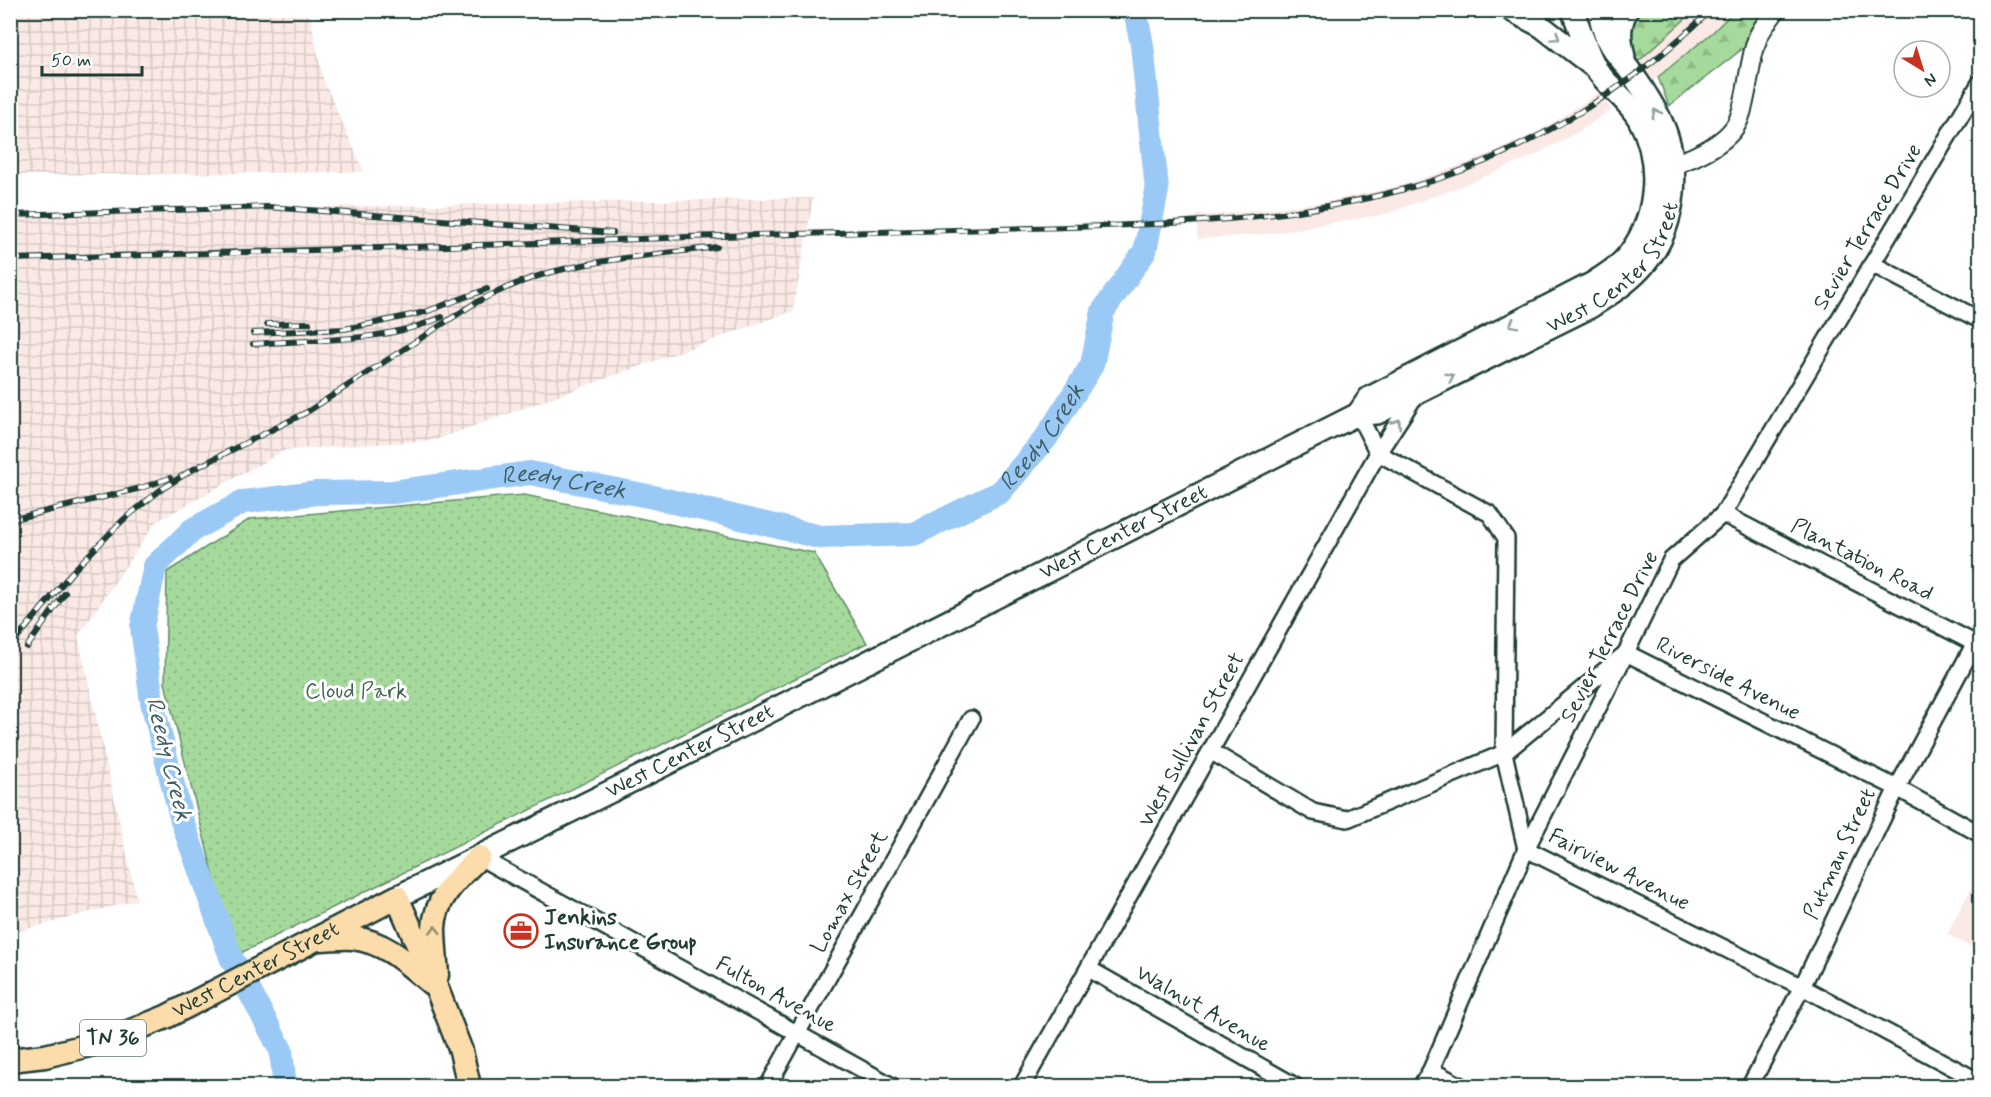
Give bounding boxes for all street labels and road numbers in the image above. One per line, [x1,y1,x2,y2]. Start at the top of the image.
street label: Sevier Terrace Drive [1807,139,1929,315]
street label: West Center Street [1542,200,1686,340]
street label: West Center Street [1035,478,1212,587]
street label: Plantation Road [1786,512,1938,608]
street label: Sevier Terrace Drive [1555,546,1665,728]
street label: Riverside Avenue [1651,631,1805,727]
street label: West Sullivan Street [1132,648,1252,832]
street label: West Center Street [601,698,779,806]
street label: Putman Street [1797,784,1883,924]
street label: Fairview Avenue [1544,822,1694,918]
street label: Lomax Street [805,826,895,958]
street label: West Center Street [168,915,344,1025]
street label: Fulton Avenue [711,950,841,1040]
street label: Walnut Avenue [1130,959,1276,1059]
road number: TN 36 [80,1020,146,1056]

